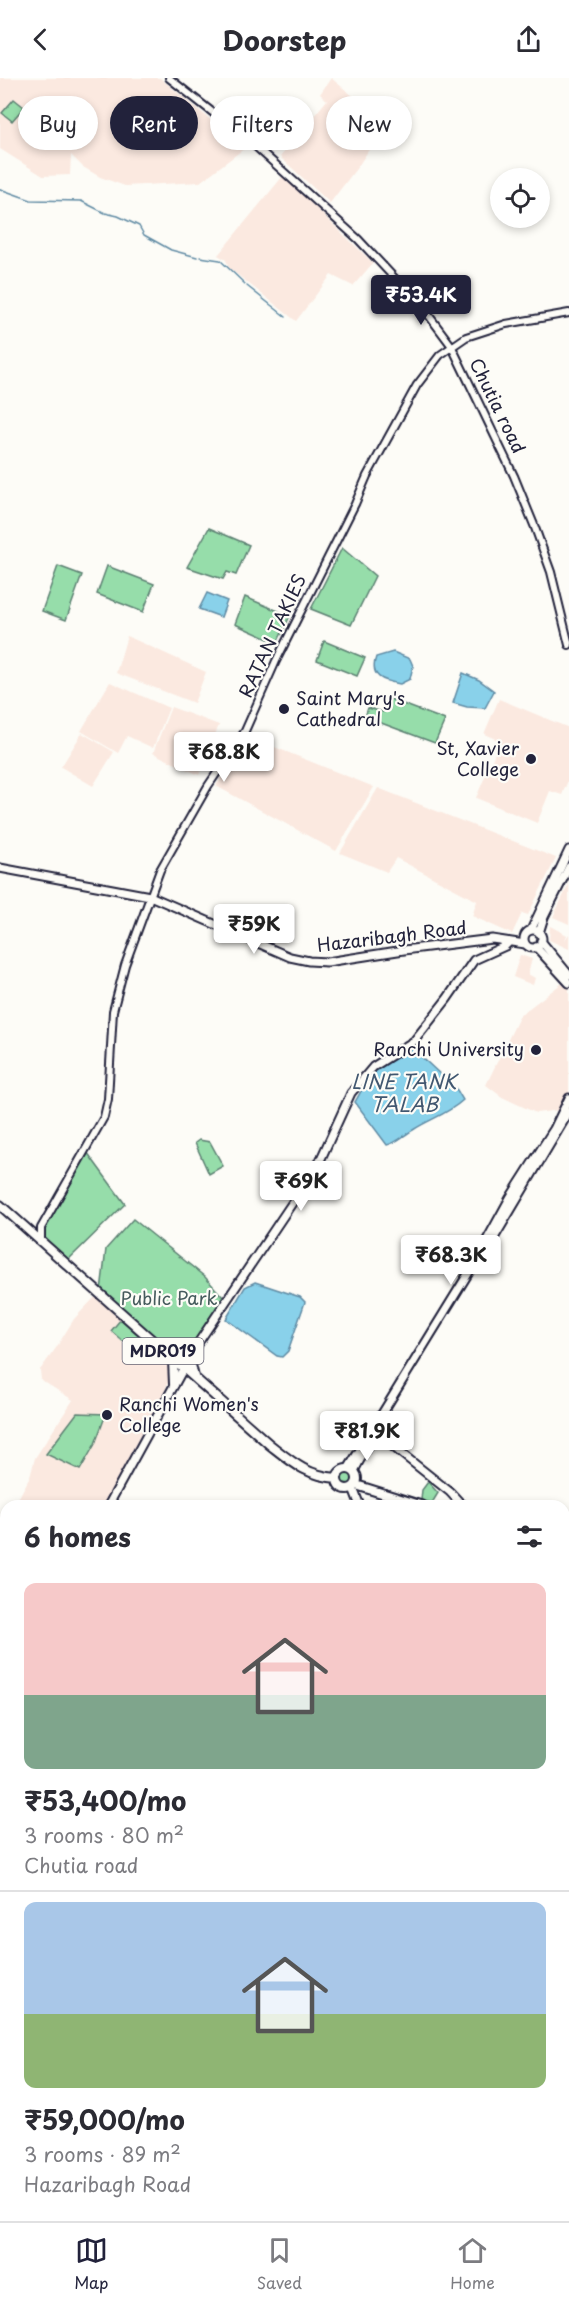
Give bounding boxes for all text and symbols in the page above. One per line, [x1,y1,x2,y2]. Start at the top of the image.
text: Doorstep [222,19,347,60]
icon: back [24,23,57,56]
icon: share [512,23,545,56]
chip: Buy [18,96,98,150]
chip: Rent [110,96,198,150]
chip: Filters [210,96,314,150]
chip: New [326,96,412,150]
map controls [490,168,550,228]
button: locate [490,168,550,228]
pin: ₹53.4K [372,275,470,326]
text: ₹53.4K [385,279,457,309]
street label: Chutia road [464,353,533,458]
street label: RATAN TAKIES [231,569,312,702]
place label: Saint Mary's Cathedral [296,684,405,732]
marker: Saint Mary's Cathedral [277,702,291,716]
pin: ₹68.8K [175,732,273,783]
place label: St, Xavier College [436,734,520,782]
text: ₹68.8K [188,736,260,766]
marker: St, Xavier College [524,752,538,766]
pin: ₹59K [218,904,290,955]
text: ₹59K [228,908,280,938]
street label: Hazaribagh Road [315,913,468,958]
place label: Ranchi University [373,1035,524,1062]
marker: Ranchi University [529,1043,543,1057]
water label: LINE TANK TALAB [351,1066,459,1119]
pin: ₹69K [265,1161,337,1212]
text: ₹69K [274,1165,328,1195]
pin: ₹68.3K [402,1235,500,1286]
text: ₹68.3K [415,1239,487,1269]
park label: Public Park [121,1284,217,1311]
road number: MDR019 [122,1338,204,1364]
place label: Ranchi Women's College [119,1390,259,1438]
marker: Ranchi Women's College [100,1408,114,1422]
pin: ₹81.9K [318,1411,416,1462]
text: ₹81.9K [334,1415,400,1445]
text: 6 homes [24,1517,131,1556]
icon: filters [513,1520,546,1553]
icon: home [231,1622,339,1730]
text: ₹53,400/mo [24,1781,186,1820]
text: 3 rooms · 80 m² [24,1820,184,1850]
text: Chutia road [24,1850,139,1880]
icon: home [231,1941,339,2049]
text: ₹59,000/mo [24,2100,185,2139]
text: 3 rooms · 89 m² [24,2139,181,2169]
text: Hazaribagh Road [24,2169,191,2199]
tab: Map [74,2234,108,2294]
tab: Saved [257,2234,302,2294]
tab: Home [450,2234,495,2294]

